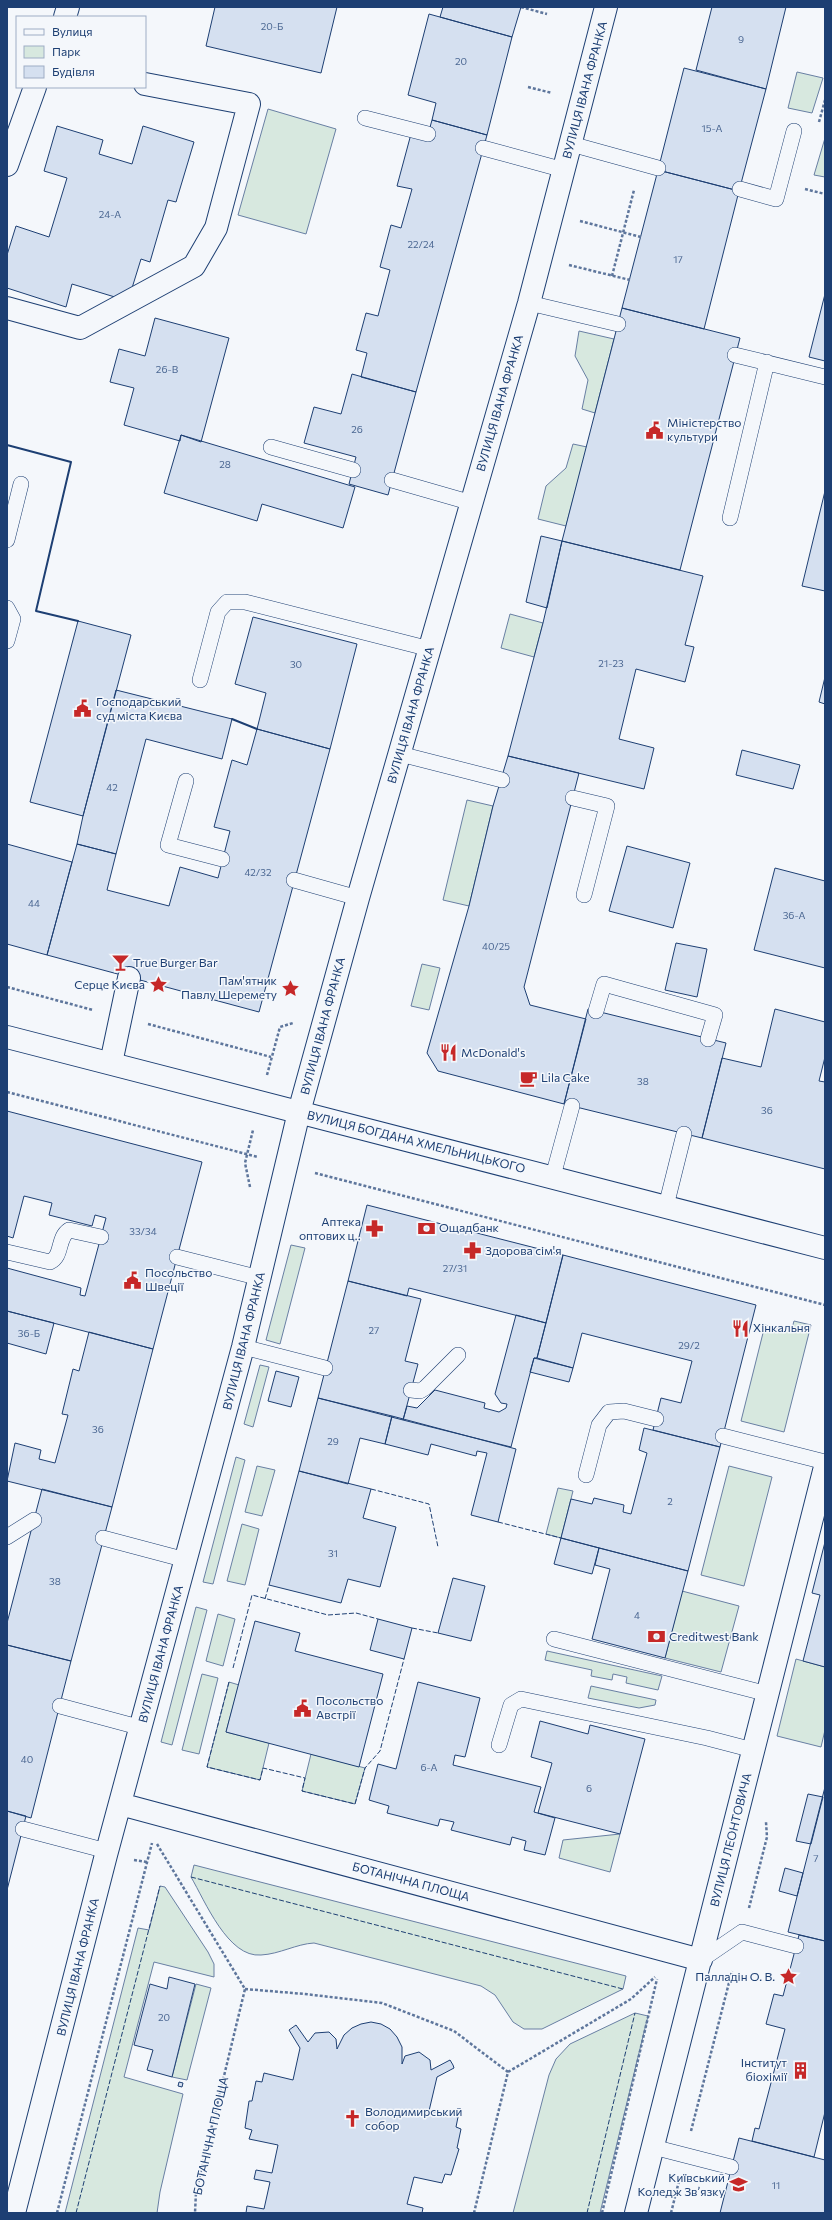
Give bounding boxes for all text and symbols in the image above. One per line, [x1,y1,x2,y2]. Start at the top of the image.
legend [16,16,146,88]
street label: ВУЛИЦЯ ІВАНА ФРАНКА [559,19,609,160]
house number: 20-Б [261,20,283,32]
text: Вулиця [52,24,93,38]
house number: 9 [738,33,744,45]
text: Парк [52,44,81,58]
house number: 20 [455,55,467,67]
text: Будівля [52,64,95,78]
house number: 15-А [702,122,723,134]
house number: 24-А [99,208,121,220]
house number: 22/24 [408,238,434,250]
house number: 17 [673,253,683,265]
street label: ВУЛИЦЯ ІВАНА ФРАНКА [473,333,525,473]
house number: 26-В [156,363,179,375]
place label: Міністерство культури [667,415,741,443]
public building icon: Міністерство культури [644,420,664,440]
house number: 26 [351,423,363,435]
house number: 28 [219,458,231,470]
street label: ВУЛИЦЯ ІВАНА ФРАНКА [384,645,436,785]
house number: 21-23 [598,657,624,669]
house number: 30 [290,658,302,670]
place label: Господарський суд міста Києва [96,694,182,722]
public building icon: Господарський суд міста Києва [73,699,93,719]
house number: 42 [106,781,118,793]
house number: 42/32 [244,866,272,878]
house number: 44 [28,897,40,909]
house number: 36-А [783,909,805,921]
house number: 40/25 [482,940,510,952]
bar icon: True Burger Bar [110,953,130,973]
place label: True Burger Bar [133,955,218,969]
street label: ВУЛИЦЯ ІВАНА ФРАНКА [297,955,347,1096]
place label: Пам'ятник Павлу Шеремету [181,973,278,1001]
place icon: Серце Києва [148,975,168,995]
place label: Серце Києва [74,977,145,991]
place icon: Пам'ятник Павлу Шеремету [280,978,300,998]
restaurant icon: McDonald's [438,1043,458,1063]
place label: McDonald's [461,1045,525,1059]
cafe icon: Lila Cake [518,1068,538,1088]
place label: Lila Cake [541,1070,590,1084]
house number: 38 [637,1075,649,1087]
house number: 36 [761,1104,773,1116]
street label: ВУЛИЦЯ БОГДАНА ХМЕЛЬНИЦЬКОГО [306,1107,527,1175]
place label: Аптека оптових ц‥ [299,1214,361,1242]
bank icon: Ощадбанк [416,1218,436,1238]
pharmacy icon: Аптека оптових ц‥ [364,1219,384,1239]
place label: Ощадбанк [439,1220,500,1234]
house number: 33/34 [129,1225,157,1237]
pharmacy icon: Здорова сім'я [462,1241,482,1261]
place label: Здорова сім'я [485,1243,561,1257]
house number: 27/31 [443,1262,467,1274]
place label: Посольство Швеції [145,1265,212,1293]
public building icon: Посольство Швеції [122,1270,142,1290]
street label: ВУЛИЦЯ ІВАНА ФРАНКА [219,1270,267,1411]
restaurant icon: Хінкальня [730,1318,750,1338]
place label: Хінкальня [753,1320,810,1334]
house number: 27 [369,1324,379,1336]
house number: 36-Б [18,1327,40,1339]
house number: 29/2 [678,1339,700,1351]
house number: 36 [92,1423,104,1435]
house number: 29 [327,1435,339,1447]
house number: 2 [667,1495,673,1507]
house number: 31 [328,1547,338,1559]
house number: 38 [49,1575,61,1587]
street label: ВУЛИЦЯ ІВАНА ФРАНКА [135,1583,185,1724]
house number: 4 [634,1609,640,1621]
bank icon: Creditwest Bank [646,1627,666,1647]
place label: Creditwest Bank [669,1629,759,1643]
place label: Посольство Австрії [316,1693,383,1721]
public building icon: Посольство Австрії [293,1698,313,1718]
house number: 40 [21,1753,33,1765]
house number: 6-А [421,1761,438,1773]
street label: ВУЛИЦЯ ЛЕОНТОВИЧА [707,1771,753,1908]
house number: 6 [586,1782,592,1794]
house number: 7 [813,1852,819,1864]
street label: БОТАНІЧНА ПЛОЩА [351,1859,471,1903]
street label: ВУЛИЦЯ ІВАНА ФРАНКА [53,1896,101,2037]
place icon: Палладін О. В. [778,1967,798,1987]
place label: Палладін О. В. [695,1969,775,1983]
house number: 20 [158,2011,170,2023]
place label: Інститут біохімії [741,2055,788,2083]
building icon: Інститут біохімії [790,2060,810,2080]
street label: БОТАНІЧНА ПЛОЩА [190,2075,230,2196]
place label: Володимирський собор [365,2104,462,2132]
church icon: Володимирський собор [342,2109,362,2129]
place label: Київський Коледж Зв’язку [637,2170,725,2198]
school or university icon: Київський Коледж Зв’язку [728,2175,748,2195]
house number: 11 [772,2179,780,2191]

